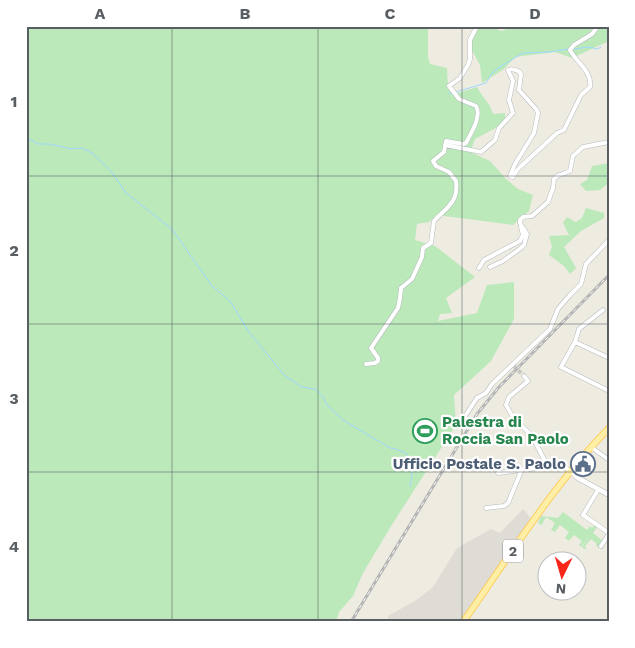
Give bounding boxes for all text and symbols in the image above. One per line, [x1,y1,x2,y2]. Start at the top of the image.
text: A [95,4,106,23]
text: B [240,4,251,23]
text: C [385,4,396,23]
text: D [529,4,541,23]
text: 1 [11,92,17,111]
text: 2 [9,241,19,260]
text: 3 [9,389,19,408]
place label: Palestra di Roccia San Paolo [442,413,569,448]
sports icon: Palestra di Roccia San Paolo [412,418,438,444]
public building icon: Ufficio Postale S. Paolo [570,451,596,477]
place label: Ufficio Postale S. Paolo [393,455,566,473]
text: 4 [9,537,19,556]
road number: 2 [503,540,523,562]
north arrow [538,550,588,600]
text: N [555,581,567,597]

